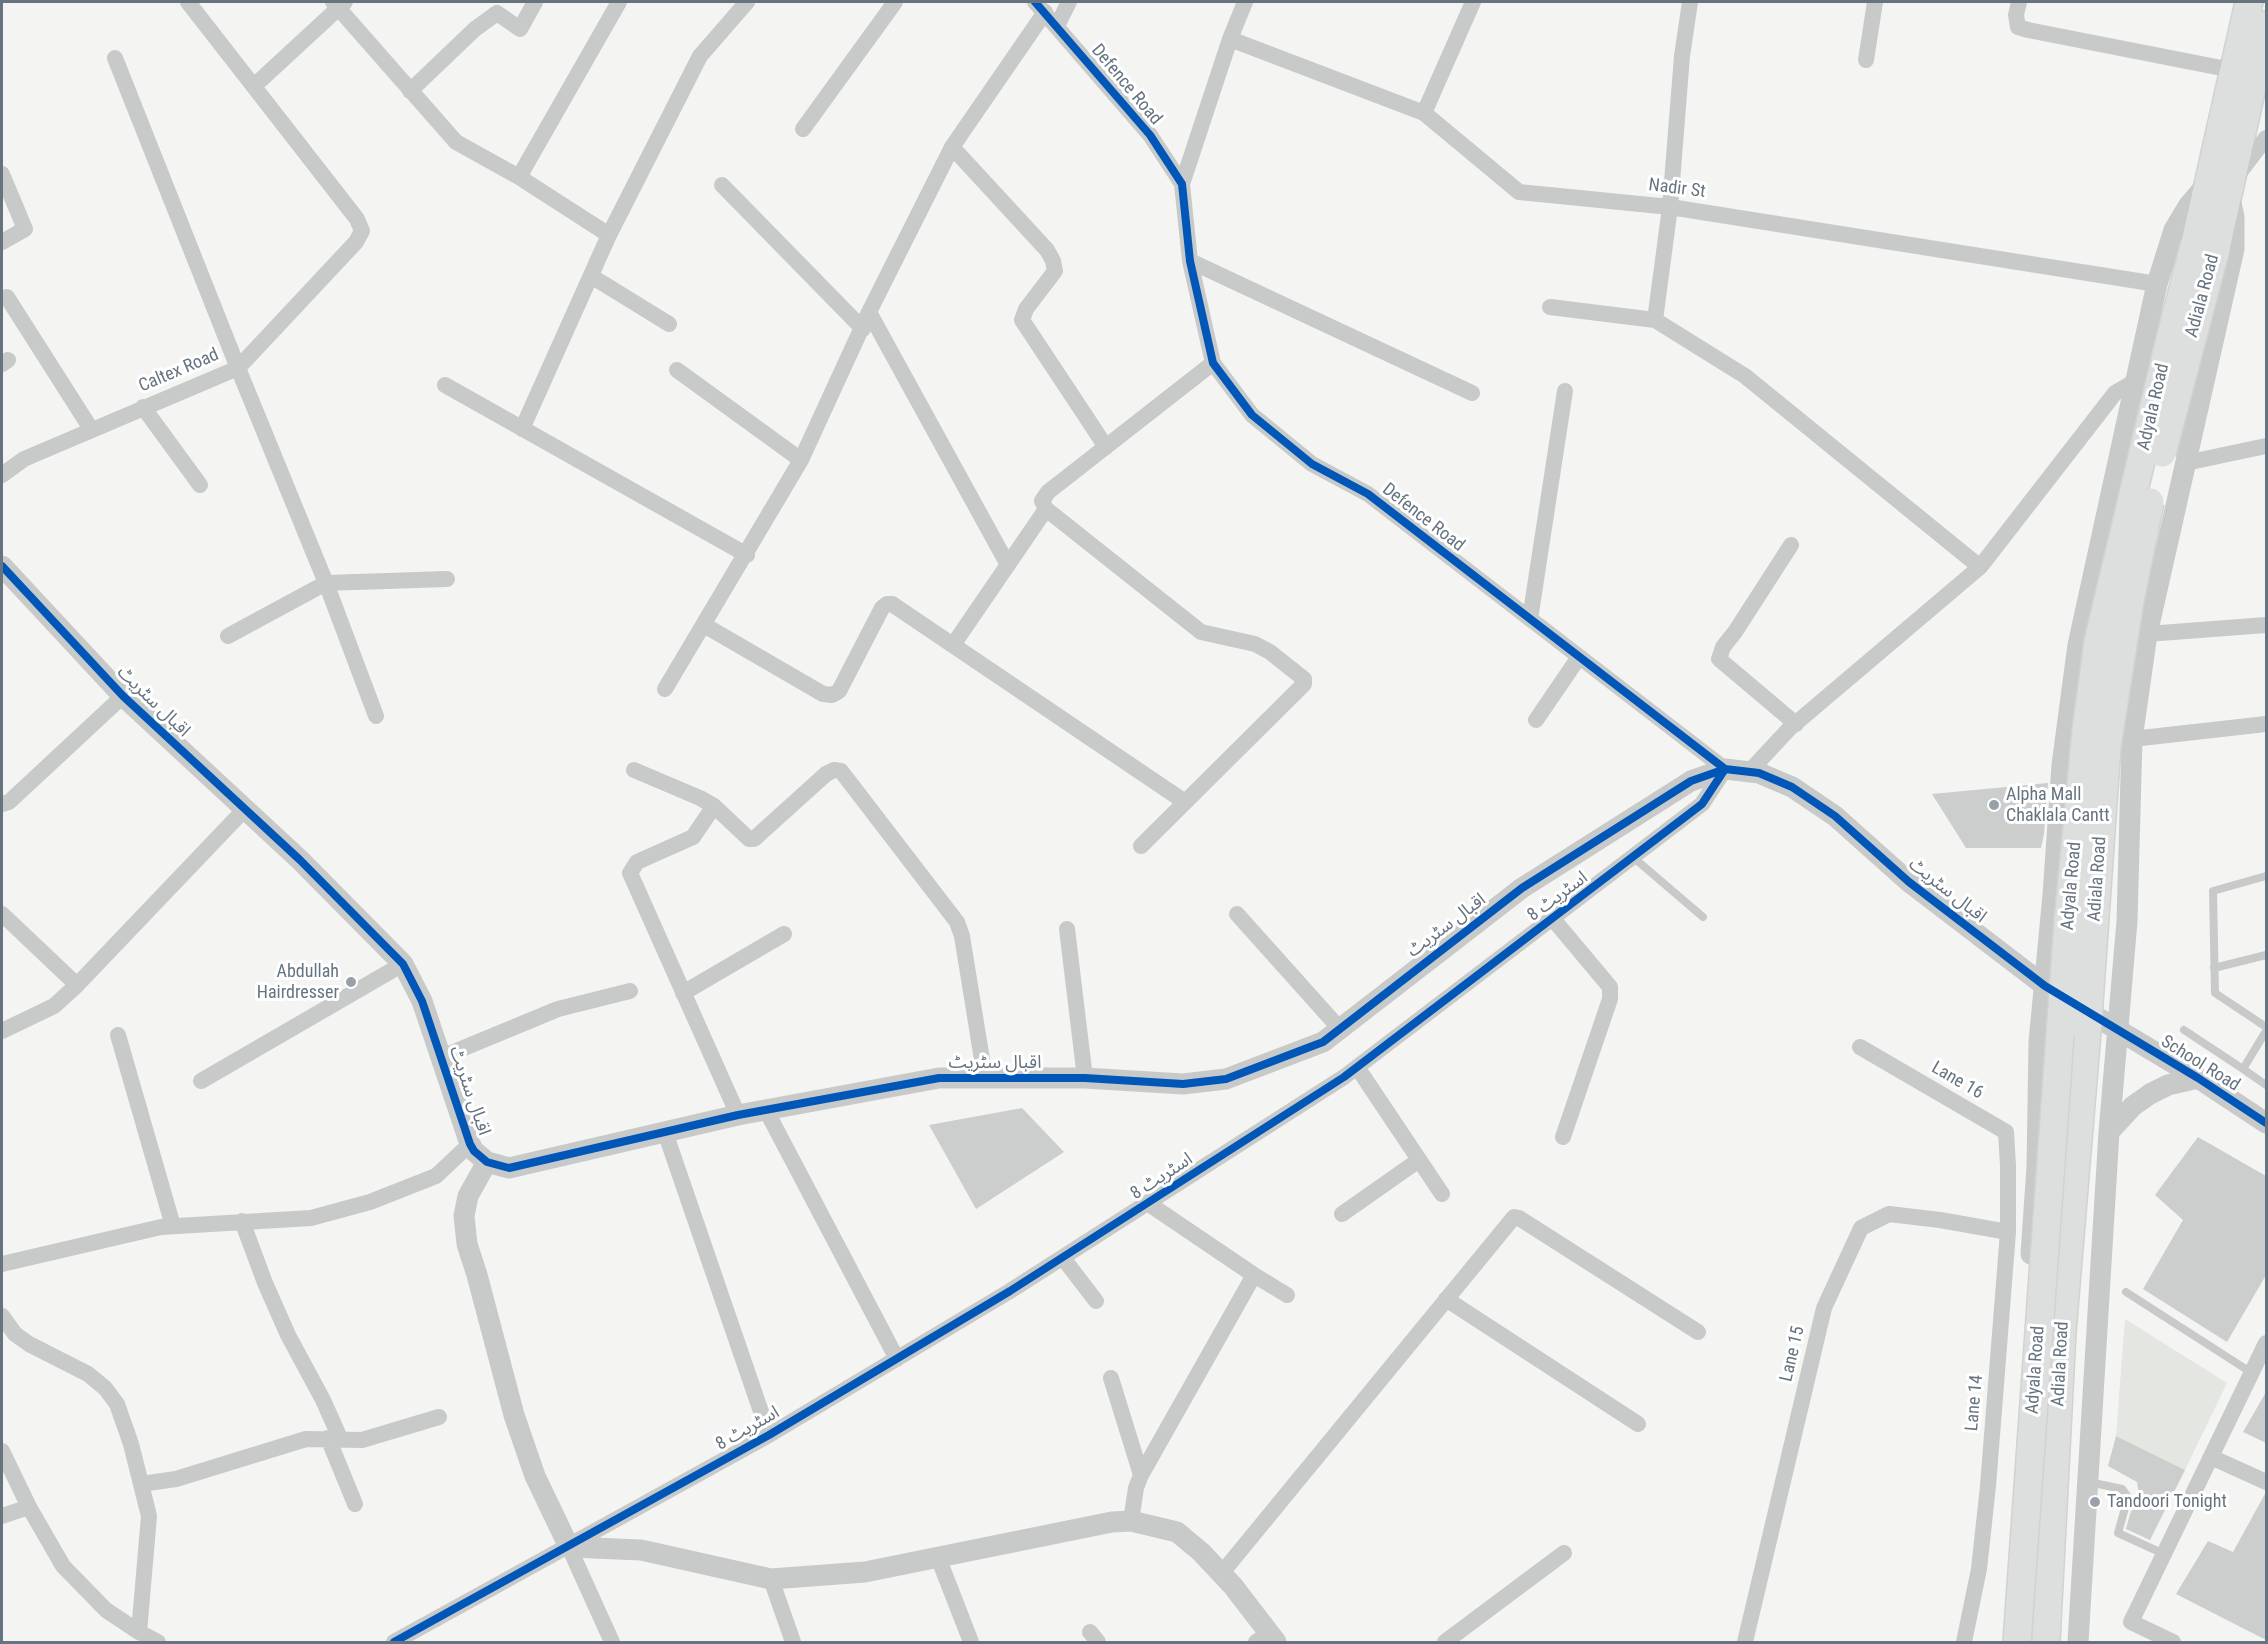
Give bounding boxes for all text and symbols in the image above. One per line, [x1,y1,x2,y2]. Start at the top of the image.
street label: Defence Road [1086,40,1166,130]
street label: Nadir St [1647,175,1707,203]
street label: Adiala Road [2182,252,2224,340]
street label: Caltex Road [136,344,222,398]
street label: Adyala Road [2134,362,2174,452]
street label: Defence Road [1378,479,1468,557]
street label: اقبال سٹریٹ [112,662,194,742]
place label: Alpha Mall Chaklala Cantt [2006,784,2109,826]
marker: Alpha Mall Chaklala Cantt [1987,798,2001,812]
street label: Adiala Road [2084,836,2112,922]
street label: Adyala Road [2057,841,2087,931]
street label: اقبال سٹریٹ [1904,854,1990,928]
street label: اسٹریٹ 8 [1524,867,1592,927]
street label: اقبال سٹریٹ [1403,889,1491,963]
place label: Abdullah Hairdresser [257,961,339,1004]
marker: Abdullah Hairdresser [344,975,358,989]
street label: School Road [2157,1031,2243,1097]
street label: اقبال سٹریٹ [444,1044,494,1138]
street label: اقبال سٹریٹ [949,1052,1041,1074]
street label: Lane 16 [1927,1058,1987,1104]
street label: اسٹریٹ 8 [1127,1149,1197,1205]
street label: Adiala Road [2048,1321,2074,1407]
street label: Lane 15 [1776,1324,1810,1384]
street label: Adyala Road [2022,1325,2050,1415]
street label: Lane 14 [1962,1374,1988,1432]
street label: اسٹریٹ 8 [712,1402,784,1456]
place label: Tandoori Tonight [2107,1491,2227,1513]
marker: Tandoori Tonight [2088,1495,2102,1509]

